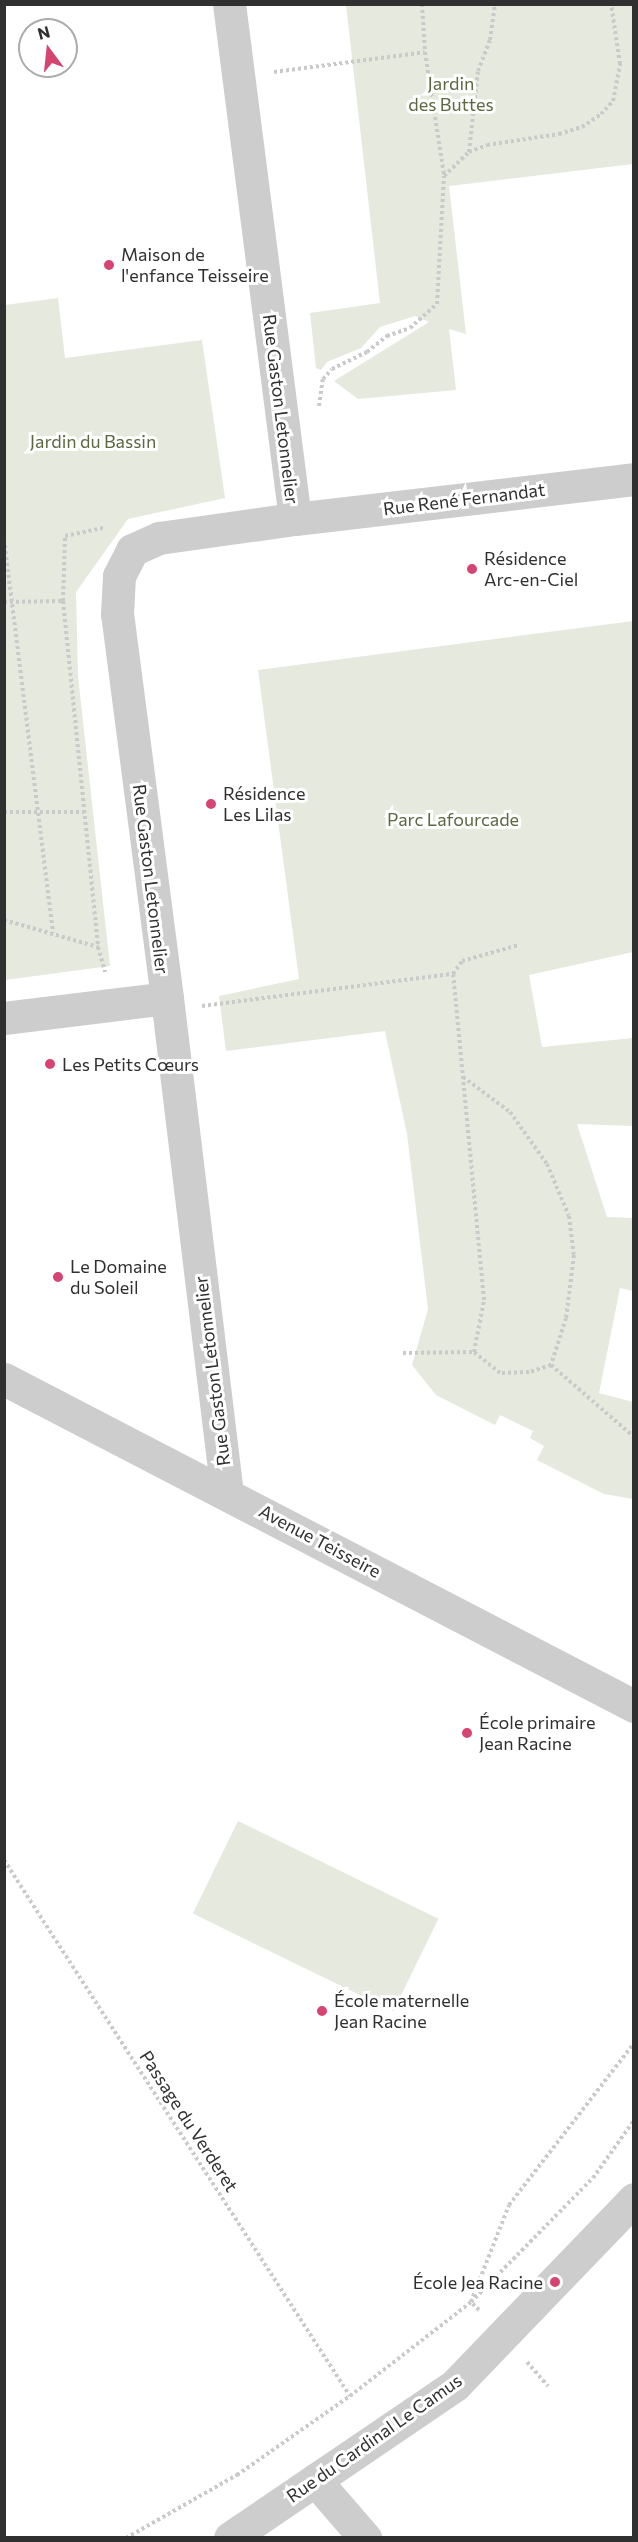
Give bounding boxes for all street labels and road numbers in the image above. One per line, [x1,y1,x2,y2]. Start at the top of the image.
street label: Rue Gaston Letonnelier [259,313,303,505]
street label: Rue René Fernandat [382,478,546,520]
street label: Rue Gaston Letonnelier [129,783,173,975]
street label: Rue Gaston Letonnelier [190,1275,234,1467]
street label: Avenue Teisseire [256,1500,384,1582]
street label: Passage du Verderet [135,2046,243,2196]
street label: Rue du Cardinal Le Camus [282,2369,466,2507]

